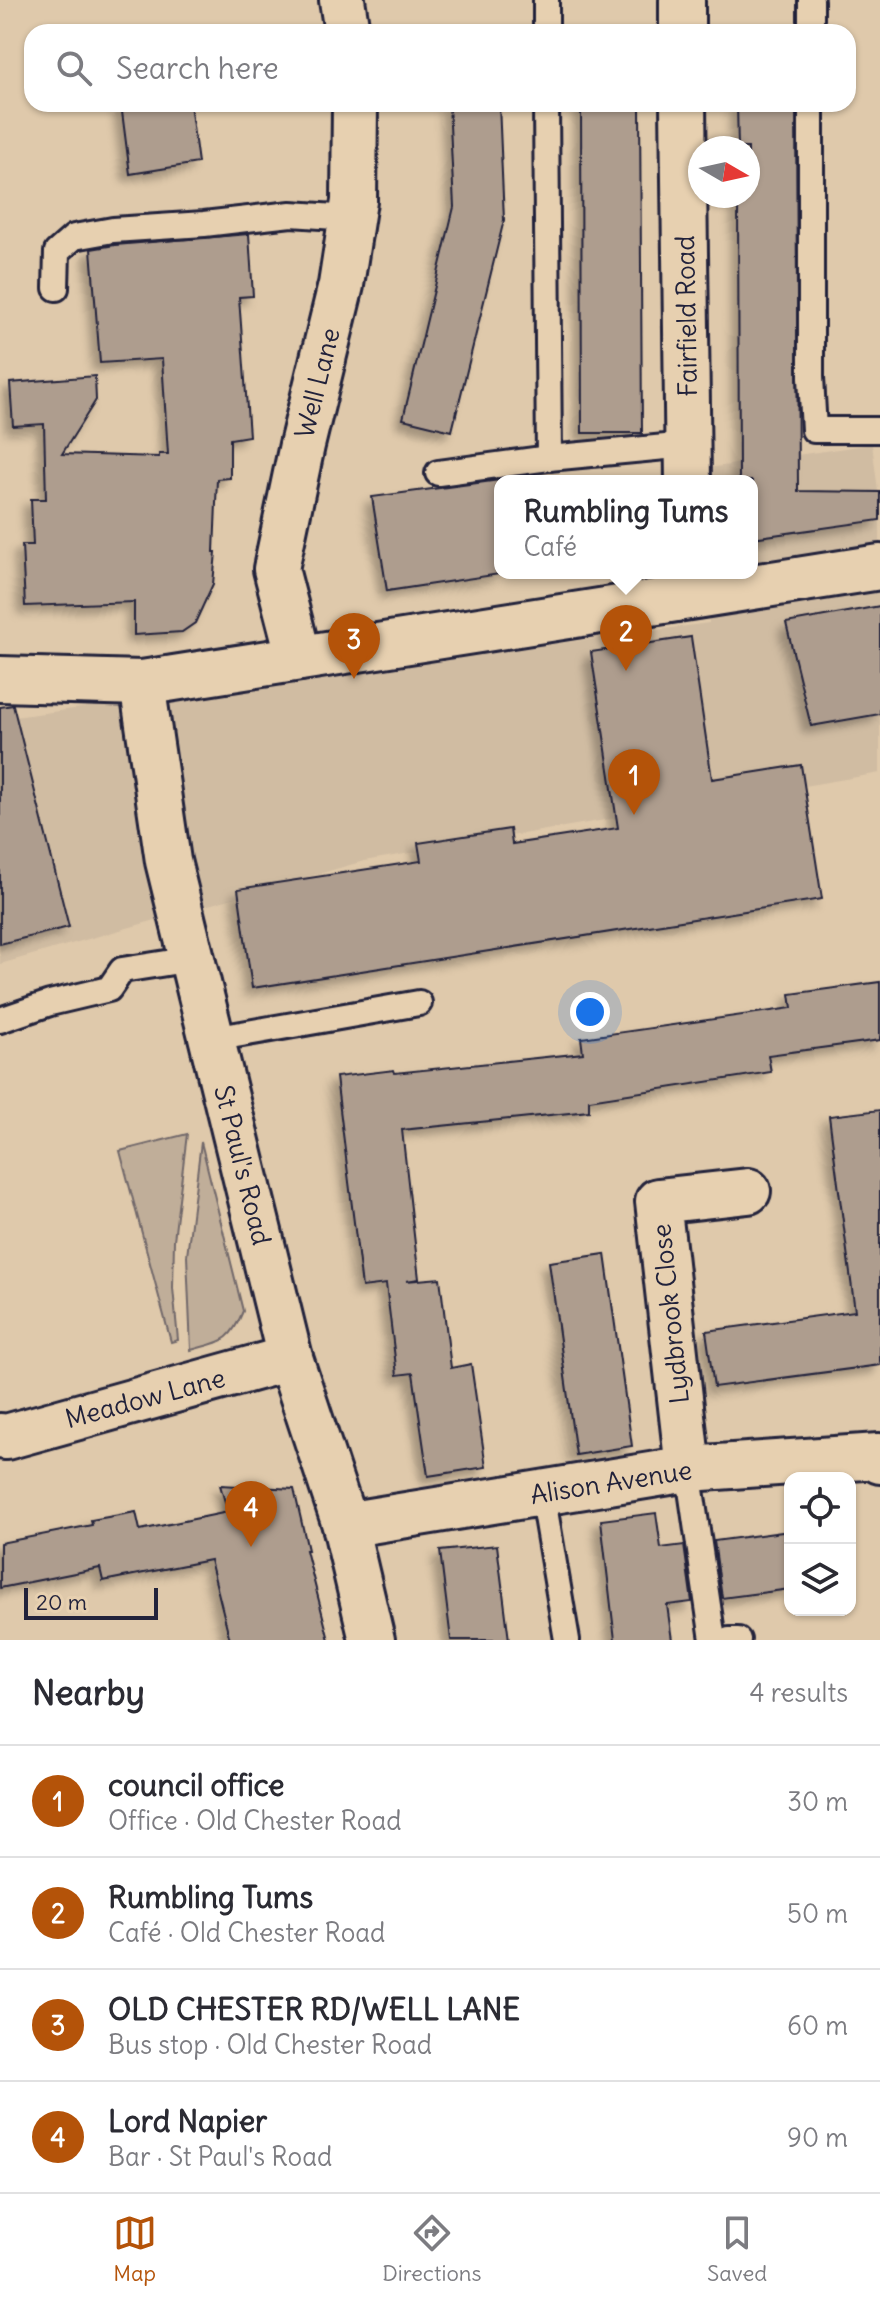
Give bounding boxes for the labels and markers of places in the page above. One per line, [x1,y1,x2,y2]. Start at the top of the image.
pin: 2 [600,605,652,671]
pin: 3 [328,613,380,679]
pin: 1 [608,749,660,815]
pin: 4 [225,1481,277,1547]

